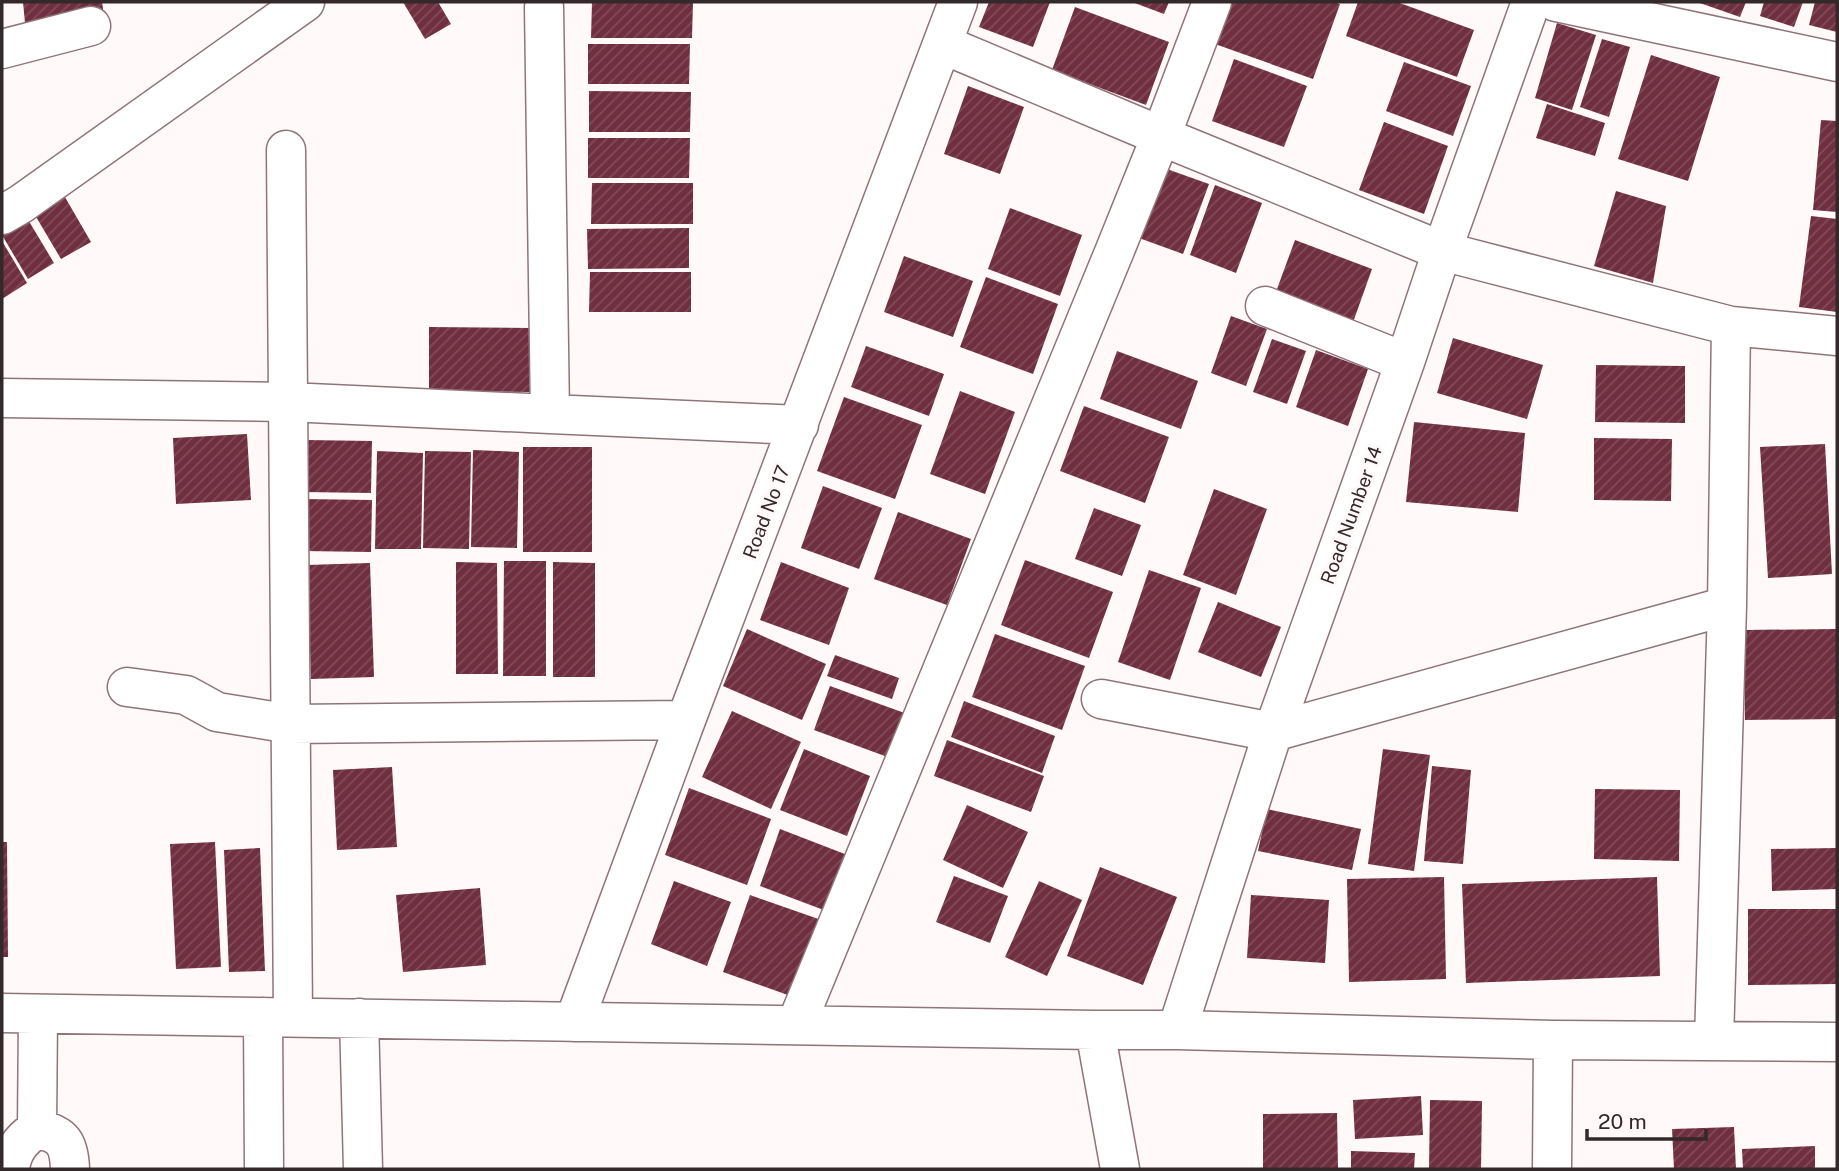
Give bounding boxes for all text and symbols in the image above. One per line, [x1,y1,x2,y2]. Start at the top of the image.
street label: Road Number 14 [1316,443,1386,587]
street label: Road No 17 [738,462,794,562]
scale bar [1587,1098,1706,1142]
text: 20 m [1598,1109,1647,1134]

